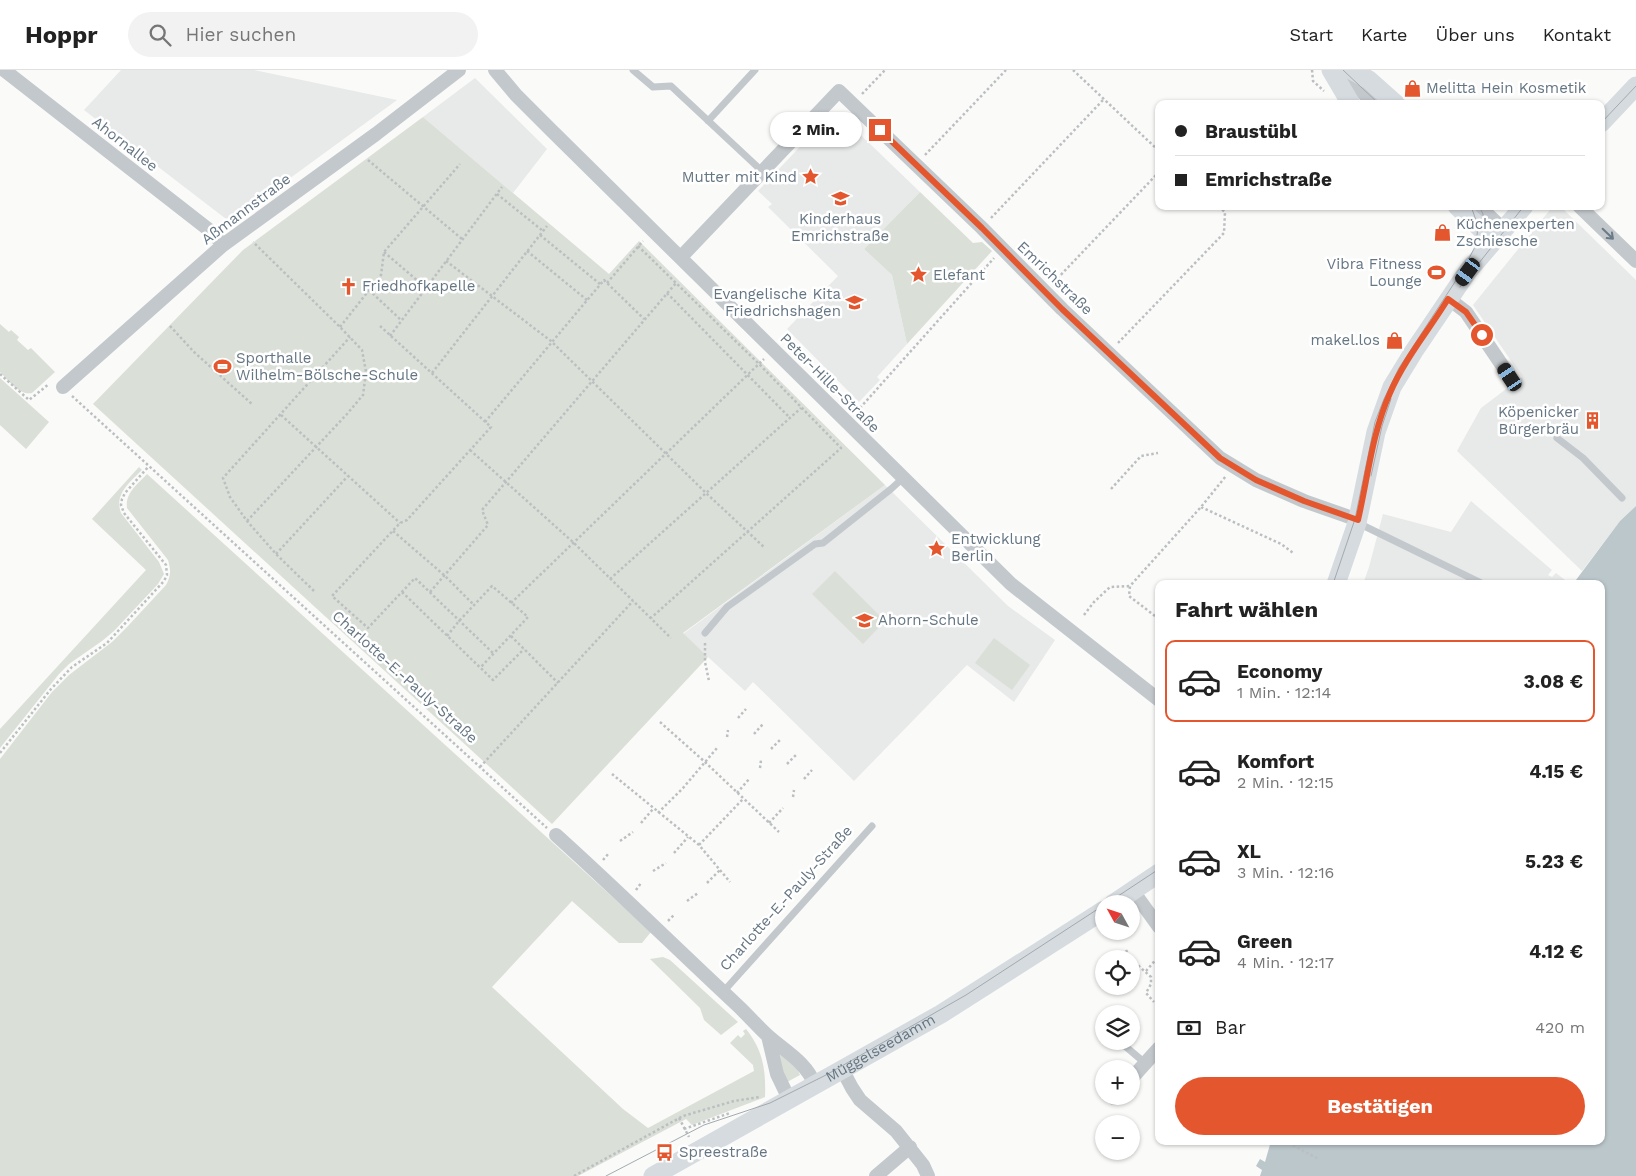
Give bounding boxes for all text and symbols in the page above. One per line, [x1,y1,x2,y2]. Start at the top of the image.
search box [128,12,478,57]
text: Hoppr [25,21,98,49]
icon: search [146,21,174,49]
text: Hier suchen [186,23,296,46]
text: Start [1289,24,1333,45]
text: Karte [1361,24,1408,45]
text: Über uns [1436,24,1515,45]
text: Kontakt [1543,24,1611,45]
shop icon: Melitta Hein Kosmetik [1402,78,1422,98]
place label: Melitta Hein Kosmetik [1426,79,1587,97]
callout: 2 Min. [770,112,862,148]
street label: Ahornallee [88,113,162,175]
route end [869,119,891,141]
text: 2 Min. [792,120,840,139]
text: Braustübl [1205,120,1297,143]
place icon: Mutter mit Kind [801,167,821,187]
place label: Mutter mit Kind [682,168,797,186]
text: Emrichstraße [1205,168,1332,191]
street label: Aßmannstraße [198,170,294,248]
school or university icon: Kinderhaus Emrichstraße [830,188,850,208]
place label: Kinderhaus Emrichstraße [791,210,889,245]
place label: Küchenexperten Zschiesche [1456,215,1575,250]
shop icon: Küchenexperten Zschiesche [1432,223,1452,243]
one-way arrow [1601,227,1613,239]
street label: Emrichstraße [1013,237,1097,319]
place label: Vibra Fitness Lounge [1327,255,1422,290]
car [1453,255,1482,289]
sports icon: Vibra Fitness Lounge [1426,263,1446,283]
place icon: Elefant [909,265,929,285]
place label: Elefant [933,266,986,284]
church icon: Friedhofkapelle [338,276,358,296]
place label: Friedhofkapelle [362,277,476,295]
place label: Evangelische Kita Friedrichshagen [713,285,842,320]
school or university icon: Evangelische Kita Friedrichshagen [845,293,865,313]
route start [1471,324,1493,346]
street label: Peter-Hille-Straße [776,329,884,437]
shop icon: makel.los [1384,330,1404,350]
place label: makel.los [1311,331,1380,349]
place label: Sporthalle Wilhelm-Bölsche-Schule [236,349,418,384]
sports icon: Sporthalle Wilhelm-Bölsche-Schule [212,357,232,377]
car [1495,360,1524,394]
place label: Köpenicker Bürgerbräu [1498,403,1579,438]
building icon: Köpenicker Bürgerbräu [1583,411,1603,431]
place label: Entwicklung Berlin [951,530,1041,565]
place icon: Entwicklung Berlin [927,538,947,558]
text: Fahrt wählen [1175,597,1318,622]
street label: Charlotte-E.-Pauly-Straße [329,607,481,747]
school or university icon: Ahorn-Schule [854,610,874,630]
place label: Ahorn-Schule [878,611,979,629]
icon: car [1177,659,1222,704]
text: Economy [1237,660,1322,683]
text: 3.08 € [1523,670,1583,693]
text: 1 Min. · 12:14 [1237,683,1331,702]
icon: car [1177,749,1222,794]
text: Komfort [1237,750,1314,773]
text: 4.15 € [1529,760,1583,783]
text: 2 Min. · 12:15 [1237,773,1334,792]
street label: Charlotte-E.-Pauly-Straße [716,822,856,974]
icon: car [1177,839,1222,884]
text: XL [1237,840,1261,863]
text: 5.23 € [1525,850,1583,873]
text: 3 Min. · 12:16 [1237,863,1334,882]
north arrow [1095,895,1140,940]
map controls [1095,895,1140,1160]
icon: car [1177,929,1222,974]
text: Green [1237,930,1293,953]
text: 4.12 € [1529,940,1583,963]
button: locate [1095,950,1140,995]
text: 4 Min. · 12:17 [1237,953,1334,972]
button: layers [1095,1005,1140,1050]
street label: Müggelseedamm [823,1010,938,1086]
icon: cash [1175,1014,1203,1042]
text: Bar [1215,1016,1246,1039]
text: 420 m [1535,1018,1585,1037]
button: + [1095,1060,1140,1105]
button: Bestätigen [1175,1077,1585,1135]
button: − [1095,1115,1140,1160]
bus stop icon: Spreestraße [655,1142,675,1162]
place label: Spreestraße [679,1143,768,1161]

